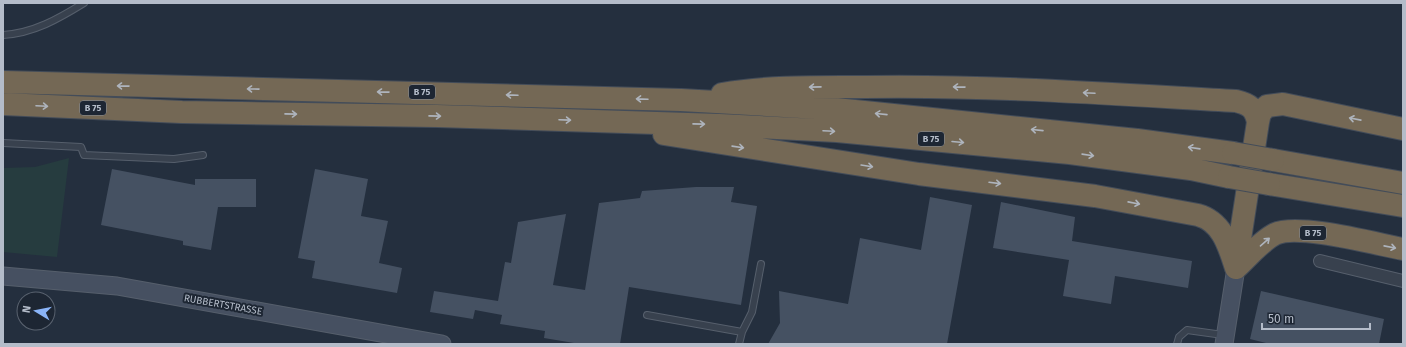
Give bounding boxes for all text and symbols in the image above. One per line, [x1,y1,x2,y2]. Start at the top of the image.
one-way arrow [117,82,130,90]
one-way arrow [809,83,822,91]
one-way arrow [953,83,966,91]
one-way arrow [247,85,260,93]
road number: B 75 [409,85,435,99]
one-way arrow [377,88,390,95]
one-way arrow [1083,89,1096,97]
one-way arrow [506,91,519,99]
one-way arrow [636,95,649,103]
road number: B 75 [80,101,106,115]
one-way arrow [35,103,48,110]
one-way arrow [284,110,297,118]
one-way arrow [875,110,888,118]
one-way arrow [428,112,441,120]
one-way arrow [1349,114,1362,122]
one-way arrow [558,117,571,124]
one-way arrow [692,120,705,128]
one-way arrow [1031,126,1044,133]
one-way arrow [822,127,835,134]
road number: B 75 [918,132,944,146]
one-way arrow [951,138,964,145]
one-way arrow [731,143,744,151]
one-way arrow [1188,144,1201,152]
one-way arrow [1081,151,1094,159]
one-way arrow [860,162,873,170]
one-way arrow [989,179,1002,187]
one-way arrow [1127,199,1140,207]
road number: B 75 [1300,226,1326,240]
one-way arrow [1259,237,1270,246]
one-way arrow [1383,243,1396,251]
north arrow [16,291,56,331]
street label: RUBBERTSTRASSE [183,292,263,318]
text: N [20,305,34,314]
scale bar [1262,305,1370,331]
text: 50 m [1268,312,1294,326]

